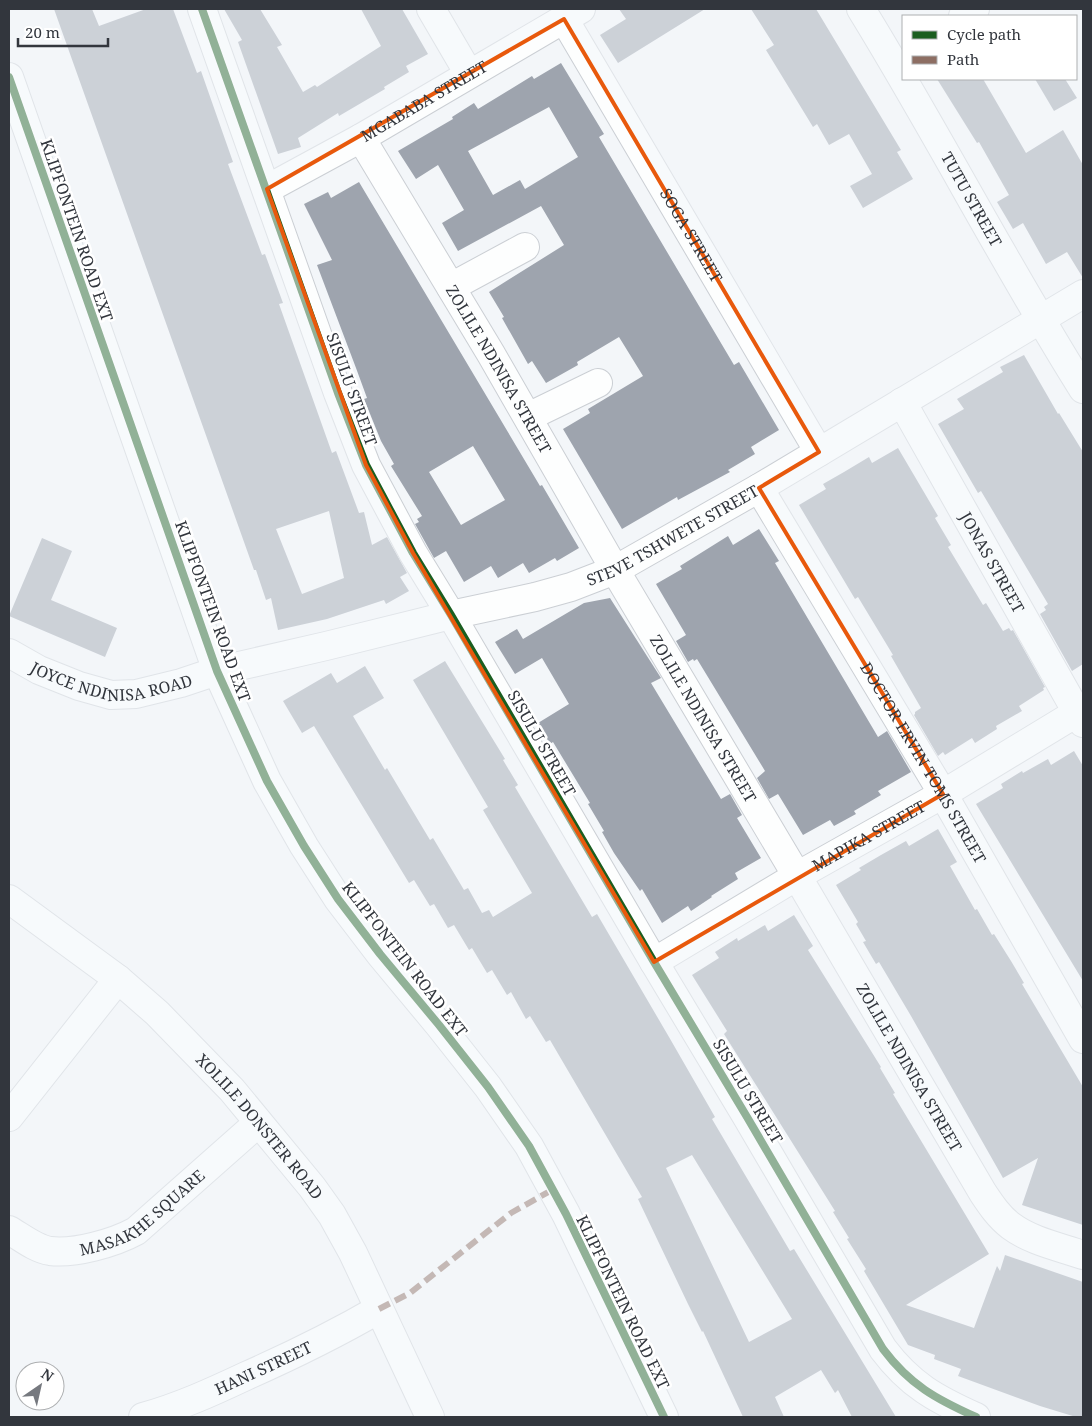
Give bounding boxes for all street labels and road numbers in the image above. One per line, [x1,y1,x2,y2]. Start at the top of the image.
street label: MGABABA STREET [357,55,492,147]
street label: KLIPFONTEIN ROAD EXT [35,136,119,324]
street label: TUTU STREET [936,148,1007,251]
street label: SOGA STREET [655,184,728,287]
street label: ZOLILE NDINISA STREET [441,281,557,457]
street label: SISULU STREET [321,329,383,449]
street label: STEVE TSHWETE STREET [583,479,763,591]
street label: JONAS STREET [955,507,1030,617]
street label: KLIPFONTEIN ROAD EXT [170,517,256,705]
street label: ZOLILE NDINISA STREET [645,631,762,807]
street label: JOYCE NDINISA ROAD [26,656,195,706]
street label: DOCTOR ERVIN TOMS STREET [855,658,991,867]
street label: SISULU STREET [503,686,581,800]
street label: MAPIKA STREET [808,795,930,876]
street label: KLIPFONTEIN ROAD EXT [337,877,473,1041]
street label: ZOLILE NDINISA STREET [851,979,967,1156]
street label: SISULU STREET [708,1034,788,1148]
street label: XOLILE DONSTER ROAD [191,1049,328,1204]
street label: MASAKHE SQUARE [78,1164,209,1261]
street label: KLIPFONTEIN ROAD EXT [571,1211,675,1393]
street label: HANI STREET [211,1336,316,1400]

